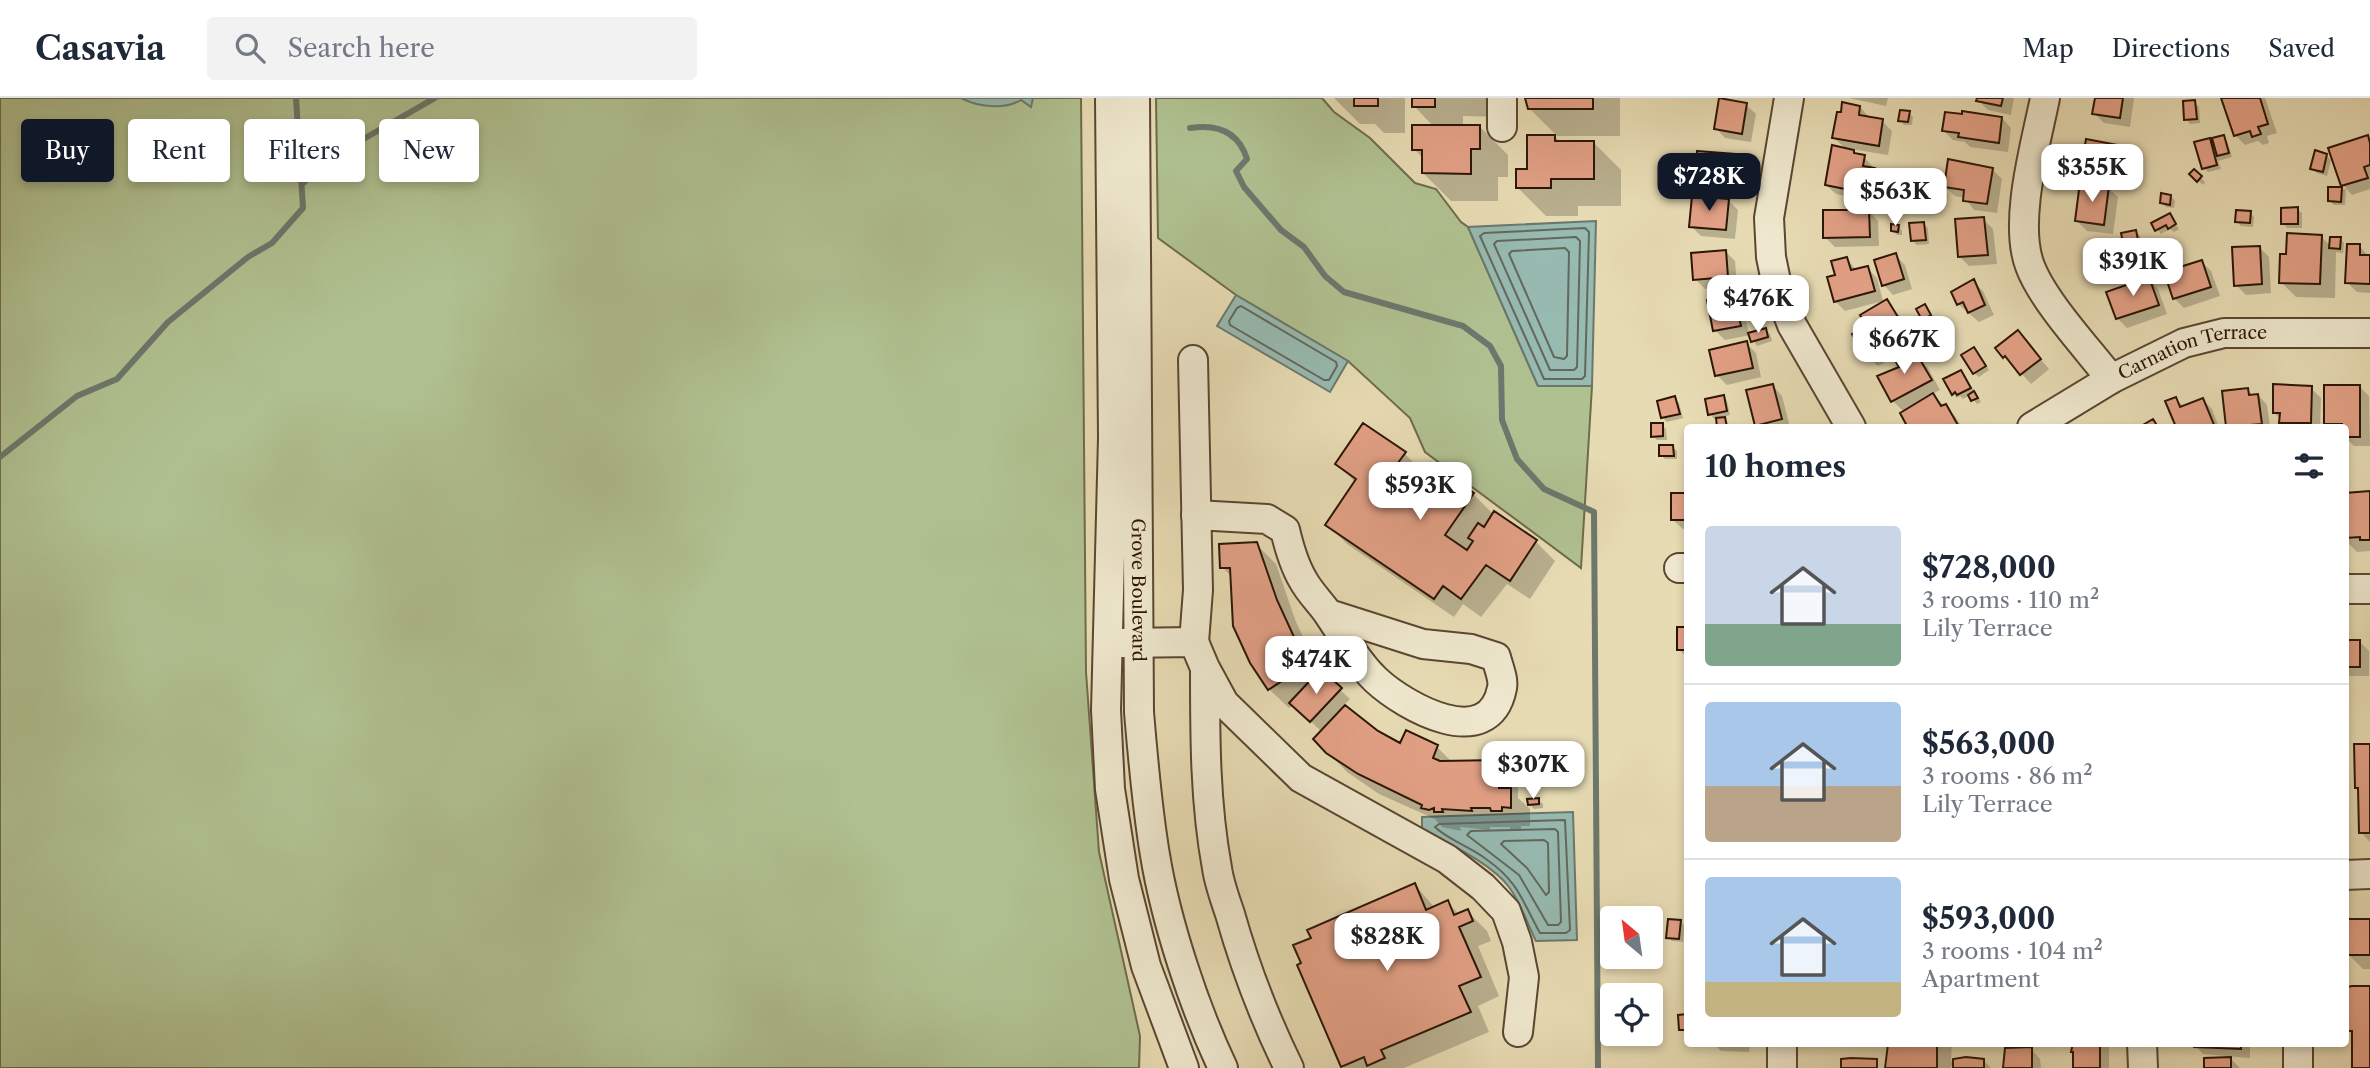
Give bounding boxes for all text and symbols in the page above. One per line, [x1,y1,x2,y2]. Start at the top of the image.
search box [207,17,697,80]
text: Casavia [35,28,165,69]
icon: search [231,29,269,67]
text: Search here [287,32,435,64]
text: Map [2022,34,2074,63]
text: Directions [2112,34,2230,63]
text: Saved [2268,34,2335,63]
chip: Buy [21,119,114,182]
chip: Rent [128,119,230,182]
chip: Filters [244,119,365,182]
chip: New [379,119,479,182]
pin: $355K [2043,144,2141,204]
pin: $728K [1660,153,1758,213]
text: $355K [2057,153,2127,181]
text: $728K [1674,162,1744,190]
pin: $563K [1846,169,1944,228]
text: $563K [1860,177,1930,205]
pin: $391K [2084,238,2182,298]
text: $391K [2099,247,2167,275]
pin: $476K [1709,275,1807,335]
text: $476K [1723,284,1793,312]
pin: $667K [1855,316,1953,376]
street label: Carnation Terrace [2115,322,2267,385]
text: $667K [1869,325,1939,353]
icon: filters [2290,447,2328,485]
text: 10 homes [1705,448,1846,485]
pin: $593K [1371,462,1469,522]
text: $593K [1385,471,1455,499]
street label: Grove Boulevard [1127,518,1150,662]
text: $728,000 [1922,549,2056,586]
icon: home [1761,554,1845,638]
text: 3 rooms · 110 m² [1922,586,2099,614]
text: Lily Terrace [1922,614,2053,642]
pin: $474K [1267,636,1365,696]
text: $474K [1281,645,1351,673]
text: $563,000 [1922,725,2055,762]
icon: home [1761,730,1845,814]
pin: $307K [1484,742,1582,801]
text: $307K [1498,750,1568,778]
text: 3 rooms · 86 m² [1922,762,2093,790]
text: Lily Terrace [1922,790,2053,818]
text: $593,000 [1922,900,2055,937]
icon: home [1761,905,1845,989]
north arrow [1600,906,1662,970]
map controls [1600,906,1663,1046]
pin: $828K [1338,914,1436,973]
text: $828K [1350,922,1424,950]
text: 3 rooms · 104 m² [1922,937,2103,965]
text: Apartment [1922,965,2040,993]
button: locate [1600,983,1663,1046]

